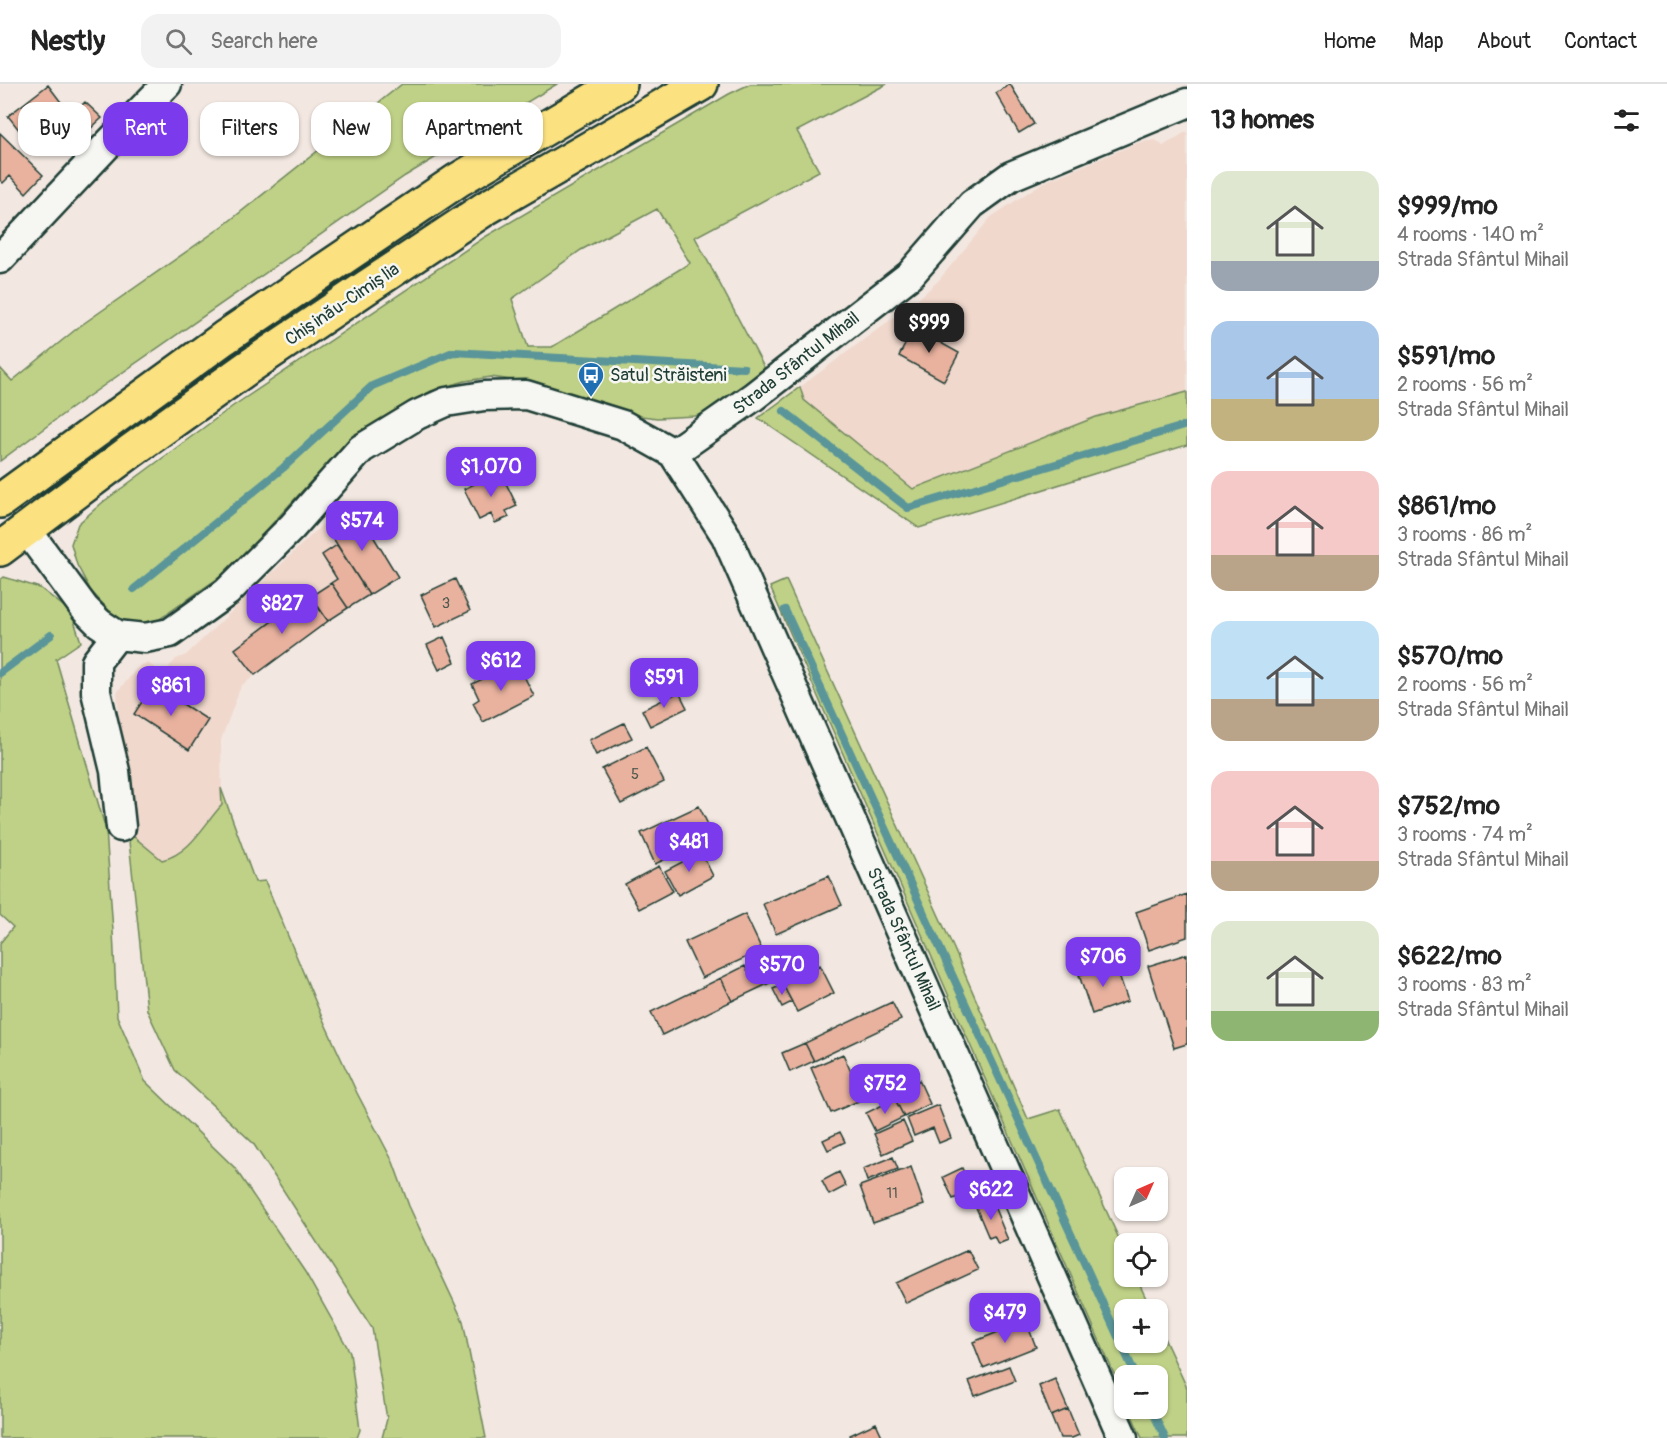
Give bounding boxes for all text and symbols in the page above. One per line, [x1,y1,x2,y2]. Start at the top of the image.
search box [141,14,561,68]
text: Nestly [30,24,105,59]
icon: search [162,25,195,58]
text: Search here [210,27,318,55]
text: Home [1323,28,1376,55]
text: Map [1409,28,1444,55]
text: About [1477,28,1531,55]
text: Contact [1564,28,1637,55]
chip: Buy [18,102,91,156]
chip: Rent [103,102,188,156]
chip: Filters [200,102,299,156]
chip: New [311,102,391,156]
chip: Apartment [403,102,543,156]
text: 13 homes [1211,104,1314,136]
icon: filters [1610,104,1643,137]
text: $999/mo [1397,190,1498,222]
icon: home [1259,195,1331,267]
text: 4 rooms · 140 m² [1397,222,1544,247]
text: Strada Sfântul Mihail [1397,247,1569,272]
street label: Chișinău-Cimișlia [281,258,404,351]
pin: $999 [893,303,965,354]
street label: Strada Sfântul Mihail [728,307,864,420]
text: $999 [908,310,950,335]
text: $591/mo [1397,340,1495,372]
icon: home [1259,345,1331,417]
bus stop icon: Satul Străisteni [576,360,606,398]
place label: Satul Străisteni [610,364,727,387]
text: 2 rooms · 56 m² [1397,372,1533,397]
text: Strada Sfântul Mihail [1397,397,1569,422]
pin: $1,070 [442,447,540,498]
text: $1,070 [460,454,522,479]
text: $861/mo [1397,490,1496,522]
icon: home [1259,495,1331,567]
pin: $574 [326,501,398,552]
text: $574 [340,508,384,533]
text: 3 rooms · 86 m² [1397,522,1532,547]
text: Strada Sfântul Mihail [1397,547,1569,572]
pin: $827 [246,584,318,635]
text: $827 [261,591,303,616]
house number: 3 [442,594,450,613]
text: $570/mo [1397,640,1503,672]
pin: $612 [465,641,537,692]
icon: home [1259,645,1331,717]
text: $612 [480,648,522,673]
pin: $591 [628,658,700,709]
text: $591 [644,665,684,690]
pin: $861 [135,666,207,717]
text: 2 rooms · 56 m² [1397,672,1533,697]
text: $861 [151,673,191,698]
text: Strada Sfântul Mihail [1397,697,1569,722]
house number: 5 [631,765,639,784]
text: $752/mo [1397,790,1500,822]
icon: home [1259,795,1331,867]
pin: $481 [653,822,725,873]
text: 3 rooms · 74 m² [1397,822,1533,847]
text: $481 [669,829,709,854]
text: Strada Sfântul Mihail [1397,847,1569,872]
street label: Strada Sfântul Mihail [862,864,946,1015]
pin: $706 [1067,937,1139,988]
text: $622/mo [1397,940,1502,972]
text: $706 [1080,944,1126,969]
pin: $570 [746,945,818,996]
icon: home [1259,945,1331,1017]
text: $570 [759,952,805,977]
text: 3 rooms · 83 m² [1397,972,1532,997]
text: Strada Sfântul Mihail [1397,997,1569,1022]
pin: $752 [849,1064,921,1115]
text: $752 [863,1071,907,1096]
north arrow [1114,1167,1168,1221]
map controls [1114,1167,1168,1419]
pin: $622 [955,1170,1027,1221]
text: $622 [969,1177,1013,1202]
house number: 11 [886,1184,898,1203]
button: locate [1114,1233,1168,1287]
pin: $479 [969,1293,1041,1344]
button: + [1114,1299,1168,1353]
text: $479 [983,1300,1027,1325]
button: − [1114,1365,1168,1419]

